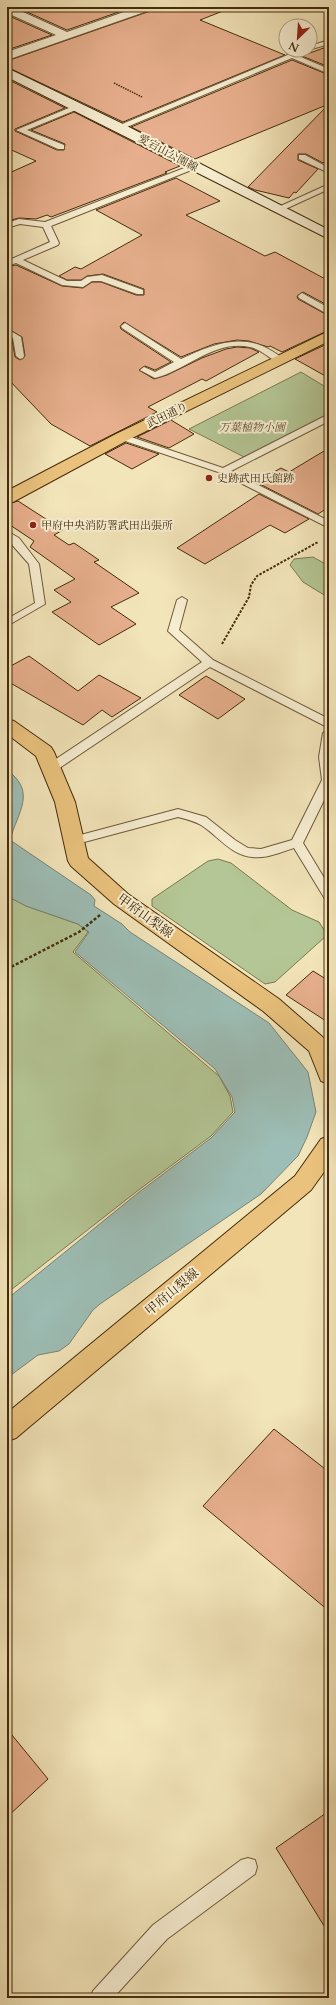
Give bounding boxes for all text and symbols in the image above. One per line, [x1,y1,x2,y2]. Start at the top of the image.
north arrow [278,18,318,58]
text: N [286,38,301,55]
street label: 愛宕山公園線 [135,131,201,175]
street label: 武田通り [144,399,190,431]
park label: 万葉植物小園 [219,420,287,435]
place label: 史跡武田氏館跡 [217,471,294,486]
marker: 史跡武田氏館跡 [204,473,214,483]
place label: 甲府中央消防署武田出張所 [41,518,173,533]
marker: 甲府中央消防署武田出張所 [28,520,38,530]
street label: 甲府山梨線 [113,890,177,942]
street label: 甲府山梨線 [141,1264,203,1320]

